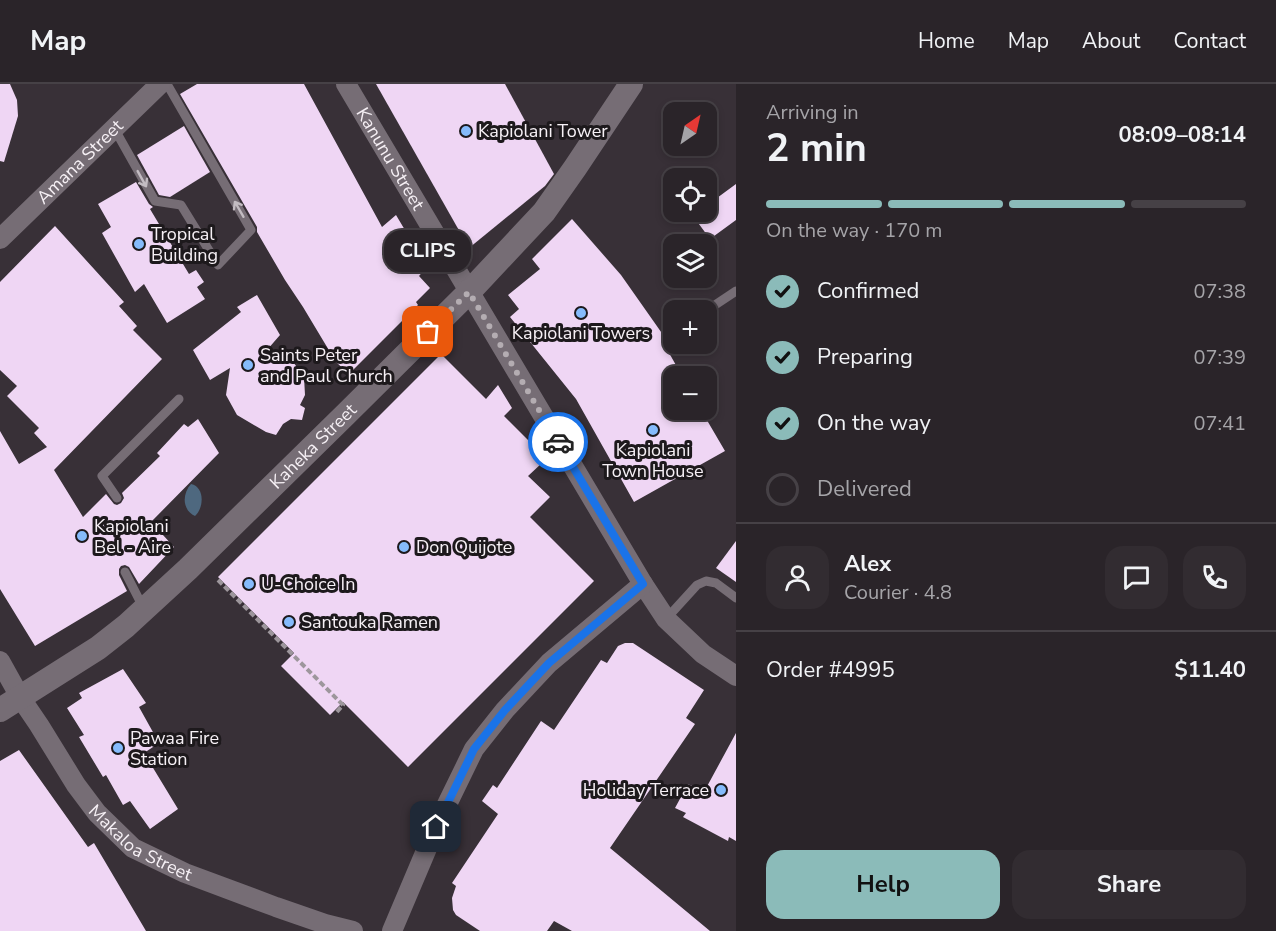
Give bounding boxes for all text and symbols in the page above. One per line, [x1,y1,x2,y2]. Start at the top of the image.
text: Map [30,22,86,60]
text: Home [918,27,975,55]
text: Map [1008,27,1049,55]
text: About [1082,27,1140,55]
text: Contact [1173,27,1246,55]
text: Arriving in [766,99,859,126]
north arrow [663,102,717,156]
map controls [663,102,717,420]
street label: Kanunu Street [351,103,431,215]
street label: Amana Street [31,114,129,209]
place label: Kapiolani Tower [478,119,608,143]
text: 08:09–08:14 [1118,120,1246,150]
text: 2 min [766,122,867,175]
marker: Kapiolani Tower [459,124,473,138]
button: locate [663,168,717,222]
one-way arrow [136,170,148,187]
one-way arrow [232,200,244,217]
text: On the way · 170 m [766,217,942,244]
place label: Tropical Building [151,222,218,267]
callout: CLIPS [384,230,472,272]
button: layers [663,234,717,288]
marker: Tropical Building [132,237,146,251]
text: CLIPS [399,237,456,264]
icon: check [766,275,799,308]
text: Confirmed [817,276,919,306]
text: 07:38 [1193,278,1246,305]
button: + [663,300,717,354]
pin [402,306,453,357]
marker: Kapiolani Towers [574,306,588,320]
icon: bag [411,315,444,348]
place label: Kapiolani Towers [512,321,650,345]
icon: check [766,341,799,374]
text: Preparing [817,342,913,372]
place label: Saints Peter and Paul Church [260,343,393,388]
text: 07:39 [1193,344,1246,371]
marker: Saints Peter and Paul Church [241,358,255,372]
button: − [663,366,717,420]
street label: Kaheka Street [264,398,362,494]
icon: check [766,407,799,440]
text: On the way [817,408,931,438]
text: 07:41 [1193,410,1246,437]
courier [528,412,588,472]
marker: Kapiolani Town House [646,423,660,437]
icon: car [542,426,575,459]
place label: Kapiolani Town House [602,438,704,483]
text: Delivered [817,474,912,504]
place label: Kapiolani Bel - Aire [94,514,171,559]
marker: Kapiolani Bel - Aire [75,529,89,543]
place label: Don Quijote [416,535,512,559]
marker: Don Quijote [397,540,411,554]
button: person [766,546,829,609]
button: chat [1105,546,1168,609]
button: phone [1183,546,1246,609]
text: Alex [844,549,891,579]
place label: U-Choice In [261,572,355,596]
marker: U-Choice In [242,577,256,591]
text: Courier · 4.8 [844,579,952,606]
place label: Santouka Ramen [301,610,438,634]
marker: Santouka Ramen [282,615,296,629]
text: Order #4995 [766,655,895,685]
text: $11.40 [1175,655,1246,685]
place label: Pawaa Fire Station [130,726,219,771]
marker: Pawaa Fire Station [111,741,125,755]
place label: Holiday Terrace [583,778,709,802]
marker: Holiday Terrace [714,783,728,797]
street label: Makaloa Street [83,799,196,887]
pin [410,801,461,852]
icon: home [419,810,452,843]
button: Help [766,850,1000,919]
button: Share [1012,850,1246,919]

